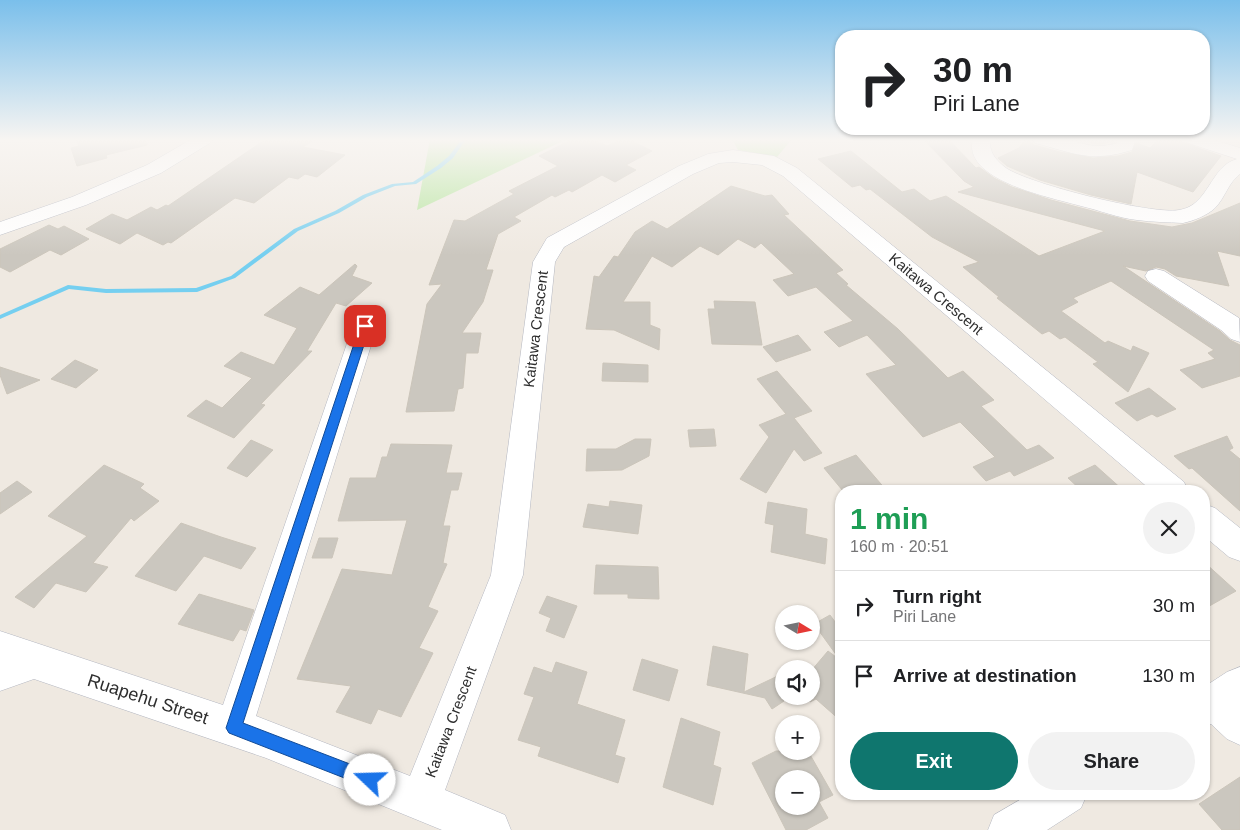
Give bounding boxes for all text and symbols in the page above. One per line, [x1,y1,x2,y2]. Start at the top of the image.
icon: right [850,50,915,115]
text: 30 m [933,50,1013,89]
text: Piri Lane [933,91,1020,116]
street label: Kaitawa Crescent [886,249,987,338]
street label: Kaitawa Crescent [520,269,551,388]
pin [344,305,386,347]
icon: arrive [351,312,379,340]
text: 1 min [850,502,928,535]
button: close [1143,502,1195,554]
text: 160 m · 20:51 [850,538,949,555]
text: Turn right [893,586,981,607]
icon: right [850,592,878,620]
text: 30 m [1153,595,1195,616]
north arrow [775,605,820,650]
map controls [775,605,820,815]
text: Piri Lane [893,608,956,625]
button: sound [775,660,820,705]
icon: arrive [850,662,878,690]
street label: Kaitawa Crescent [422,663,480,780]
text: Arrive at destination [893,665,1077,686]
text: 130 m [1142,665,1195,686]
street label: Ruapehu Street [85,670,211,728]
button: + [775,715,820,760]
button: Exit [850,732,1018,790]
button: Share [1028,732,1195,790]
position arrow [343,753,395,805]
button: − [775,770,820,815]

